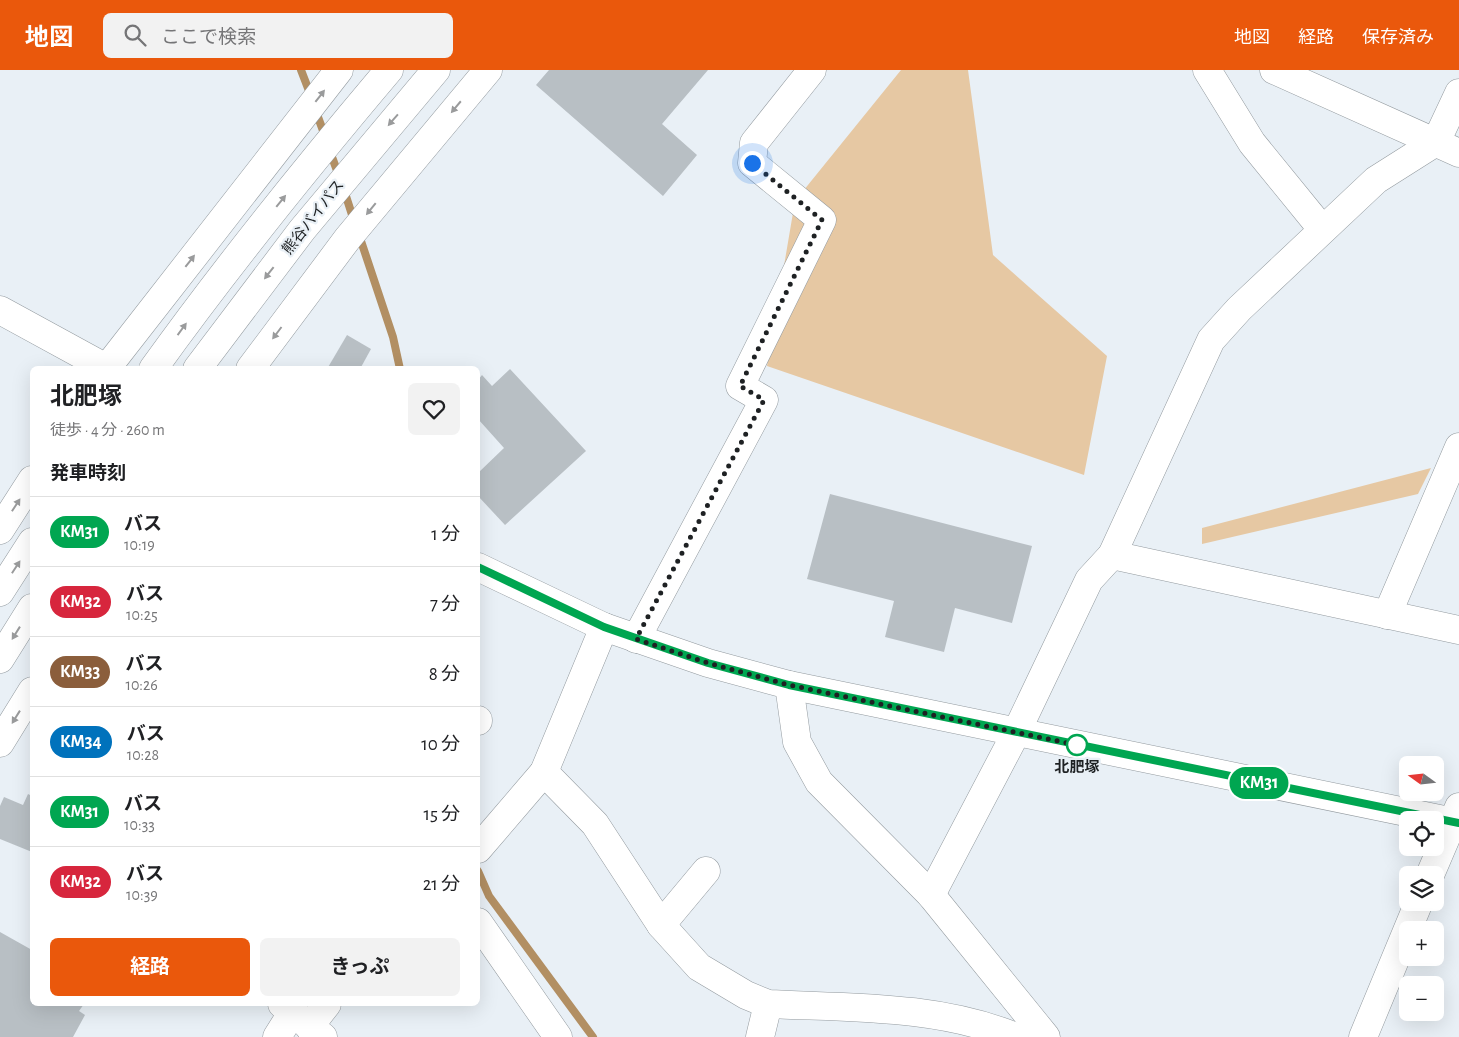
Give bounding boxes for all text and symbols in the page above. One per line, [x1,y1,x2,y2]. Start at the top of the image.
search box [103,13,453,58]
icon: search [121,21,149,49]
text: 地図 [25,26,73,50]
text: ここで検索 [161,28,256,47]
text: 地図 [1234,29,1270,47]
text: 経路 [1298,29,1334,47]
text: 保存済み [1362,29,1434,47]
one-way arrow [314,90,325,103]
one-way arrow [451,101,462,114]
one-way arrow [387,113,399,125]
your location [740,151,765,176]
street label: 熊谷バイパス [279,177,347,257]
one-way arrow [276,194,287,207]
one-way arrow [366,203,377,216]
one-way arrow [184,255,195,268]
one-way arrow [264,266,274,280]
one-way arrow [177,322,187,336]
one-way arrow [272,326,282,340]
button: heart [408,383,460,435]
text: 北肥塚 [50,385,122,409]
text: 徒歩 · 4 分 · 260 m [50,422,165,438]
text: 発車時刻 [50,464,126,483]
one-way arrow [11,498,21,512]
text: バス [124,515,162,534]
text: KM31 [60,523,99,541]
text: 1 分 [431,525,460,544]
text: 10:19 [124,537,155,553]
one-way arrow [11,560,21,574]
text: バス [126,585,164,604]
text: KM32 [60,593,101,611]
text: 7 分 [430,595,460,614]
text: 10:25 [126,607,158,623]
one-way arrow [11,627,21,640]
text: バス [125,655,163,674]
text: KM33 [60,663,100,681]
text: 8 分 [429,665,460,684]
text: 10:26 [125,677,158,693]
one-way arrow [12,710,21,724]
text: バス [127,725,165,744]
text: KM34 [60,733,102,751]
marker: 北肥塚 [1066,734,1088,756]
text: 10 分 [421,735,460,754]
text: 10:28 [127,747,159,763]
north arrow [1399,756,1444,801]
map controls [1399,756,1444,1021]
place label: 北肥塚 [1054,759,1100,775]
line badge: KM31 [1224,767,1294,799]
text: KM31 [1239,774,1279,792]
text: バス [124,795,162,814]
text: KM31 [60,803,99,821]
text: 15 分 [423,805,460,824]
button: locate [1399,811,1444,856]
text: 10:33 [124,817,155,833]
text: バス [126,865,164,884]
button: layers [1399,866,1444,911]
text: KM32 [60,873,101,891]
text: 21 分 [423,875,460,894]
text: 10:39 [126,887,158,903]
button: + [1399,921,1444,966]
button: 経路 [50,938,250,996]
button: きっぷ [260,938,460,996]
button: − [1399,976,1444,1021]

